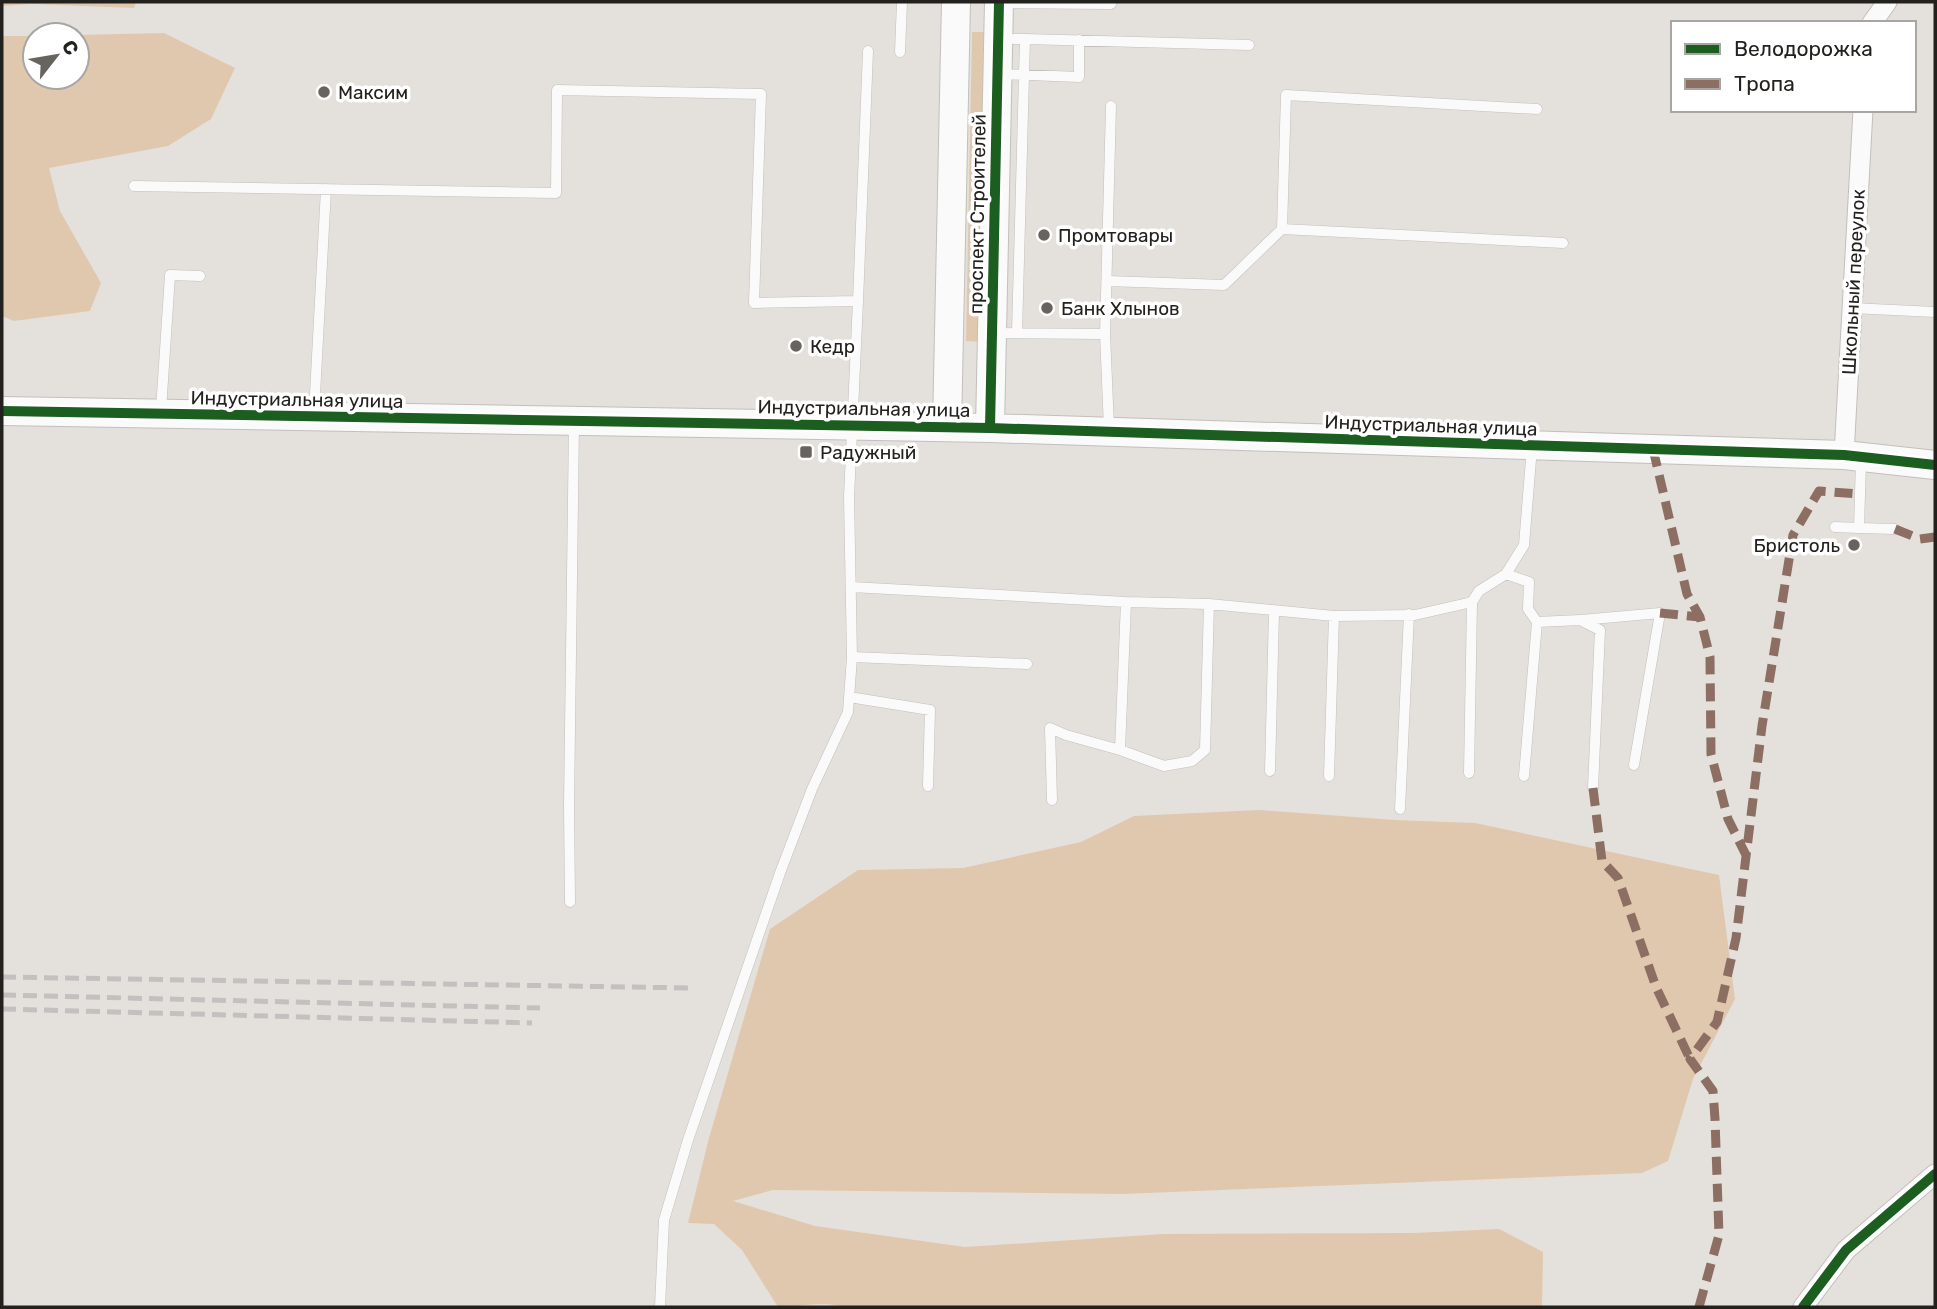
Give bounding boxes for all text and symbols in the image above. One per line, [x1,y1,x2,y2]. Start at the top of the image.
north arrow [21,21,91,91]
legend [1671,21,1916,112]
text: С [57,36,83,59]
text: Велодорожка [1734,36,1873,61]
text: Тропа [1734,71,1795,96]
place label: Максим [338,81,408,104]
marker: Максим [316,84,332,100]
street label: проспект Строителей [964,114,991,314]
street label: Школьный переулок [1837,189,1870,375]
place label: Промтовары [1058,224,1173,247]
marker: Промтовары [1036,227,1052,243]
place label: Банк Хлынов [1061,297,1180,320]
marker: Банк Хлынов [1039,300,1055,316]
place label: Кедр [810,335,855,358]
marker: Кедр [788,338,804,354]
street label: Индустриальная улица [190,386,404,413]
street label: Индустриальная улица [757,395,971,422]
street label: Индустриальная улица [1324,410,1538,441]
place label: Радужный [820,441,916,464]
marker: Радужный [798,444,814,460]
place label: Бристоль [1753,534,1840,557]
marker: Бристоль [1846,537,1862,553]

